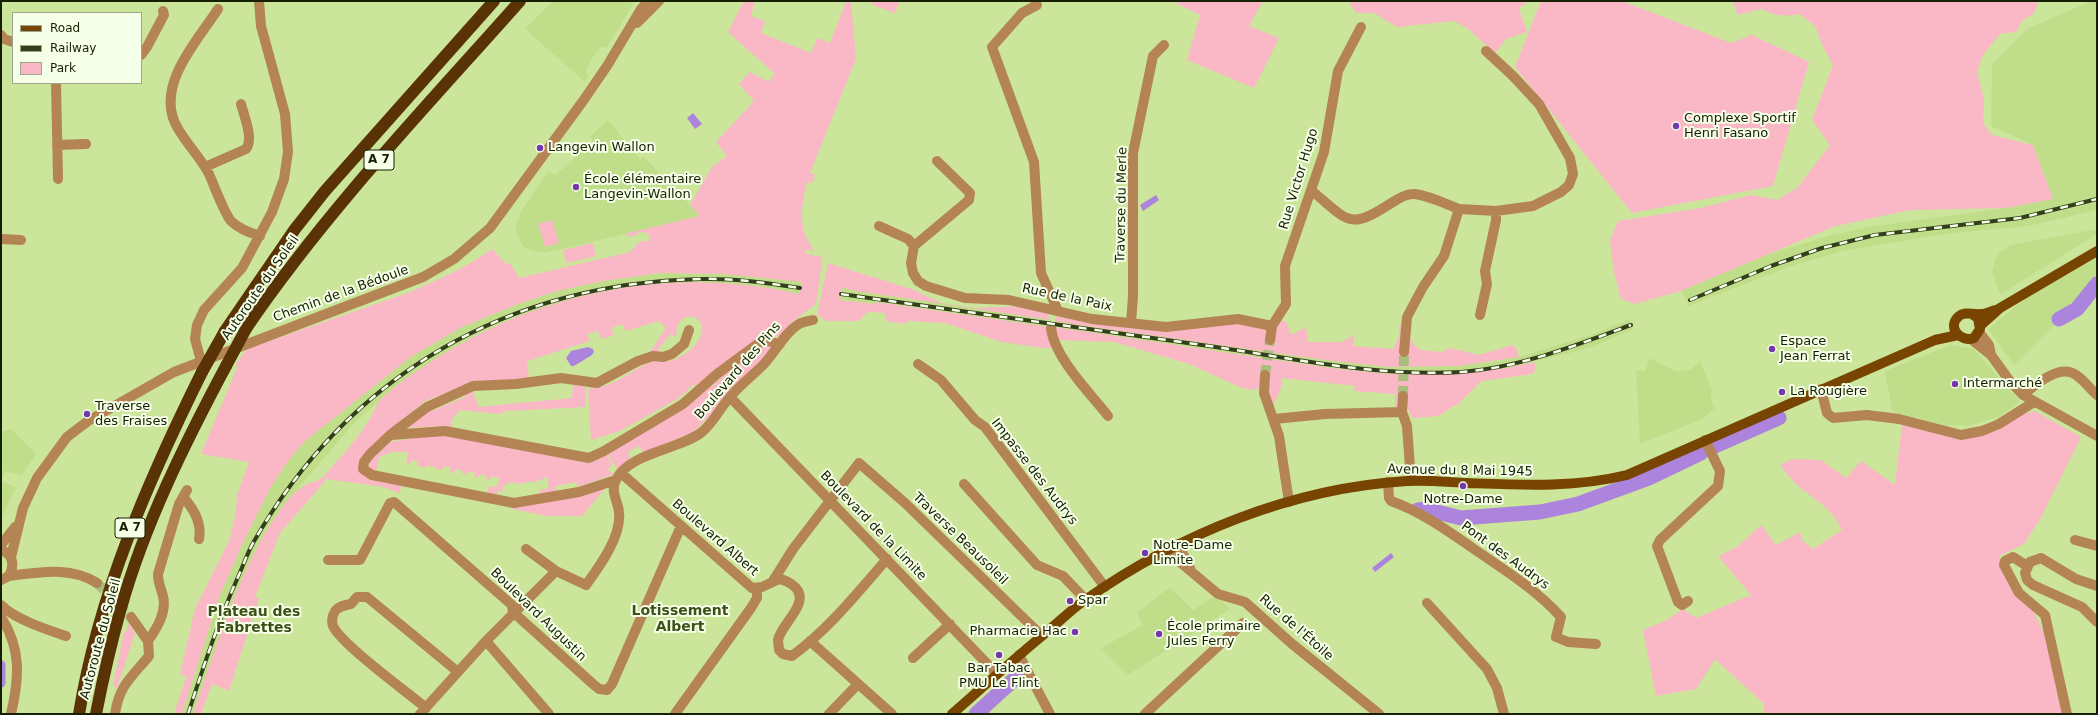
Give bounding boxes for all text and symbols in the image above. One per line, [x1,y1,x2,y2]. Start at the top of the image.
legend [12,12,142,84]
text: Road [50,21,80,35]
text: Railway [50,41,96,55]
text: Park [50,61,76,75]
place label: Complexe Sportif Henri Fasano [1684,111,1796,142]
marker: Complexe Sportif Henri Fasano [1671,121,1681,131]
street label: Rue Victor Hugo [1276,127,1322,231]
place label: Langevin Wallon [548,140,655,156]
marker: Langevin Wallon [535,143,545,153]
street label: Traverse du Merle [1113,147,1131,263]
road number: A 7 [364,150,394,170]
place label: École élémentaire Langevin-Wallon [584,172,701,203]
marker: École élémentaire Langevin-Wallon [571,182,581,192]
street label: Autoroute du Soleil [219,233,303,343]
street label: Chemin de la Bédoule [271,262,411,326]
street label: Rue de la Paix [1021,281,1113,315]
street label: Boulevard des Pins [692,319,784,423]
place label: Espace Jean Ferrat [1780,334,1850,365]
marker: Espace Jean Ferrat [1767,344,1777,354]
place label: Intermarché [1963,376,2042,392]
marker: Intermarché [1950,379,1960,389]
place label: La Rougière [1790,384,1867,400]
marker: La Rougière [1777,387,1787,397]
place label: Traverse des Fraises [95,399,167,430]
marker: Traverse des Fraises [82,409,92,419]
street label: Impasse des Audrys [988,416,1080,528]
street label: Avenue du 8 Mai 1945 [1387,462,1533,480]
street label: Boulevard de la Limite [817,468,929,584]
marker: Notre-Dame [1458,481,1468,491]
street label: Traverse Beausoleil [909,490,1011,588]
place label: Notre-Dame [1423,492,1503,508]
street label: Boulevard Albert [669,496,761,580]
road number: A 7 [115,518,145,538]
street label: Pont des Audrys [1458,519,1552,593]
place label: Notre-Dame Limite [1153,538,1232,569]
marker: Notre-Dame Limite [1140,548,1150,558]
street label: Boulevard Augustin [487,565,589,665]
street label: Autoroute du Soleil [77,577,125,701]
street label: Rue de l'Étoile [1256,592,1336,664]
place label: Spar [1078,593,1108,609]
marker: Spar [1065,596,1075,606]
district label: Lotissement Albert [632,603,728,636]
district label: Plateau des Fabrettes [208,604,300,636]
place label: École primaire Jules Ferry [1167,619,1261,650]
place label: Pharmacie Hac [969,624,1067,640]
marker: Pharmacie Hac [1070,627,1080,637]
marker: École primaire Jules Ferry [1154,629,1164,639]
marker: Bar Tabac PMU Le Flint [994,650,1004,660]
place label: Bar Tabac PMU Le Flint [959,661,1039,692]

